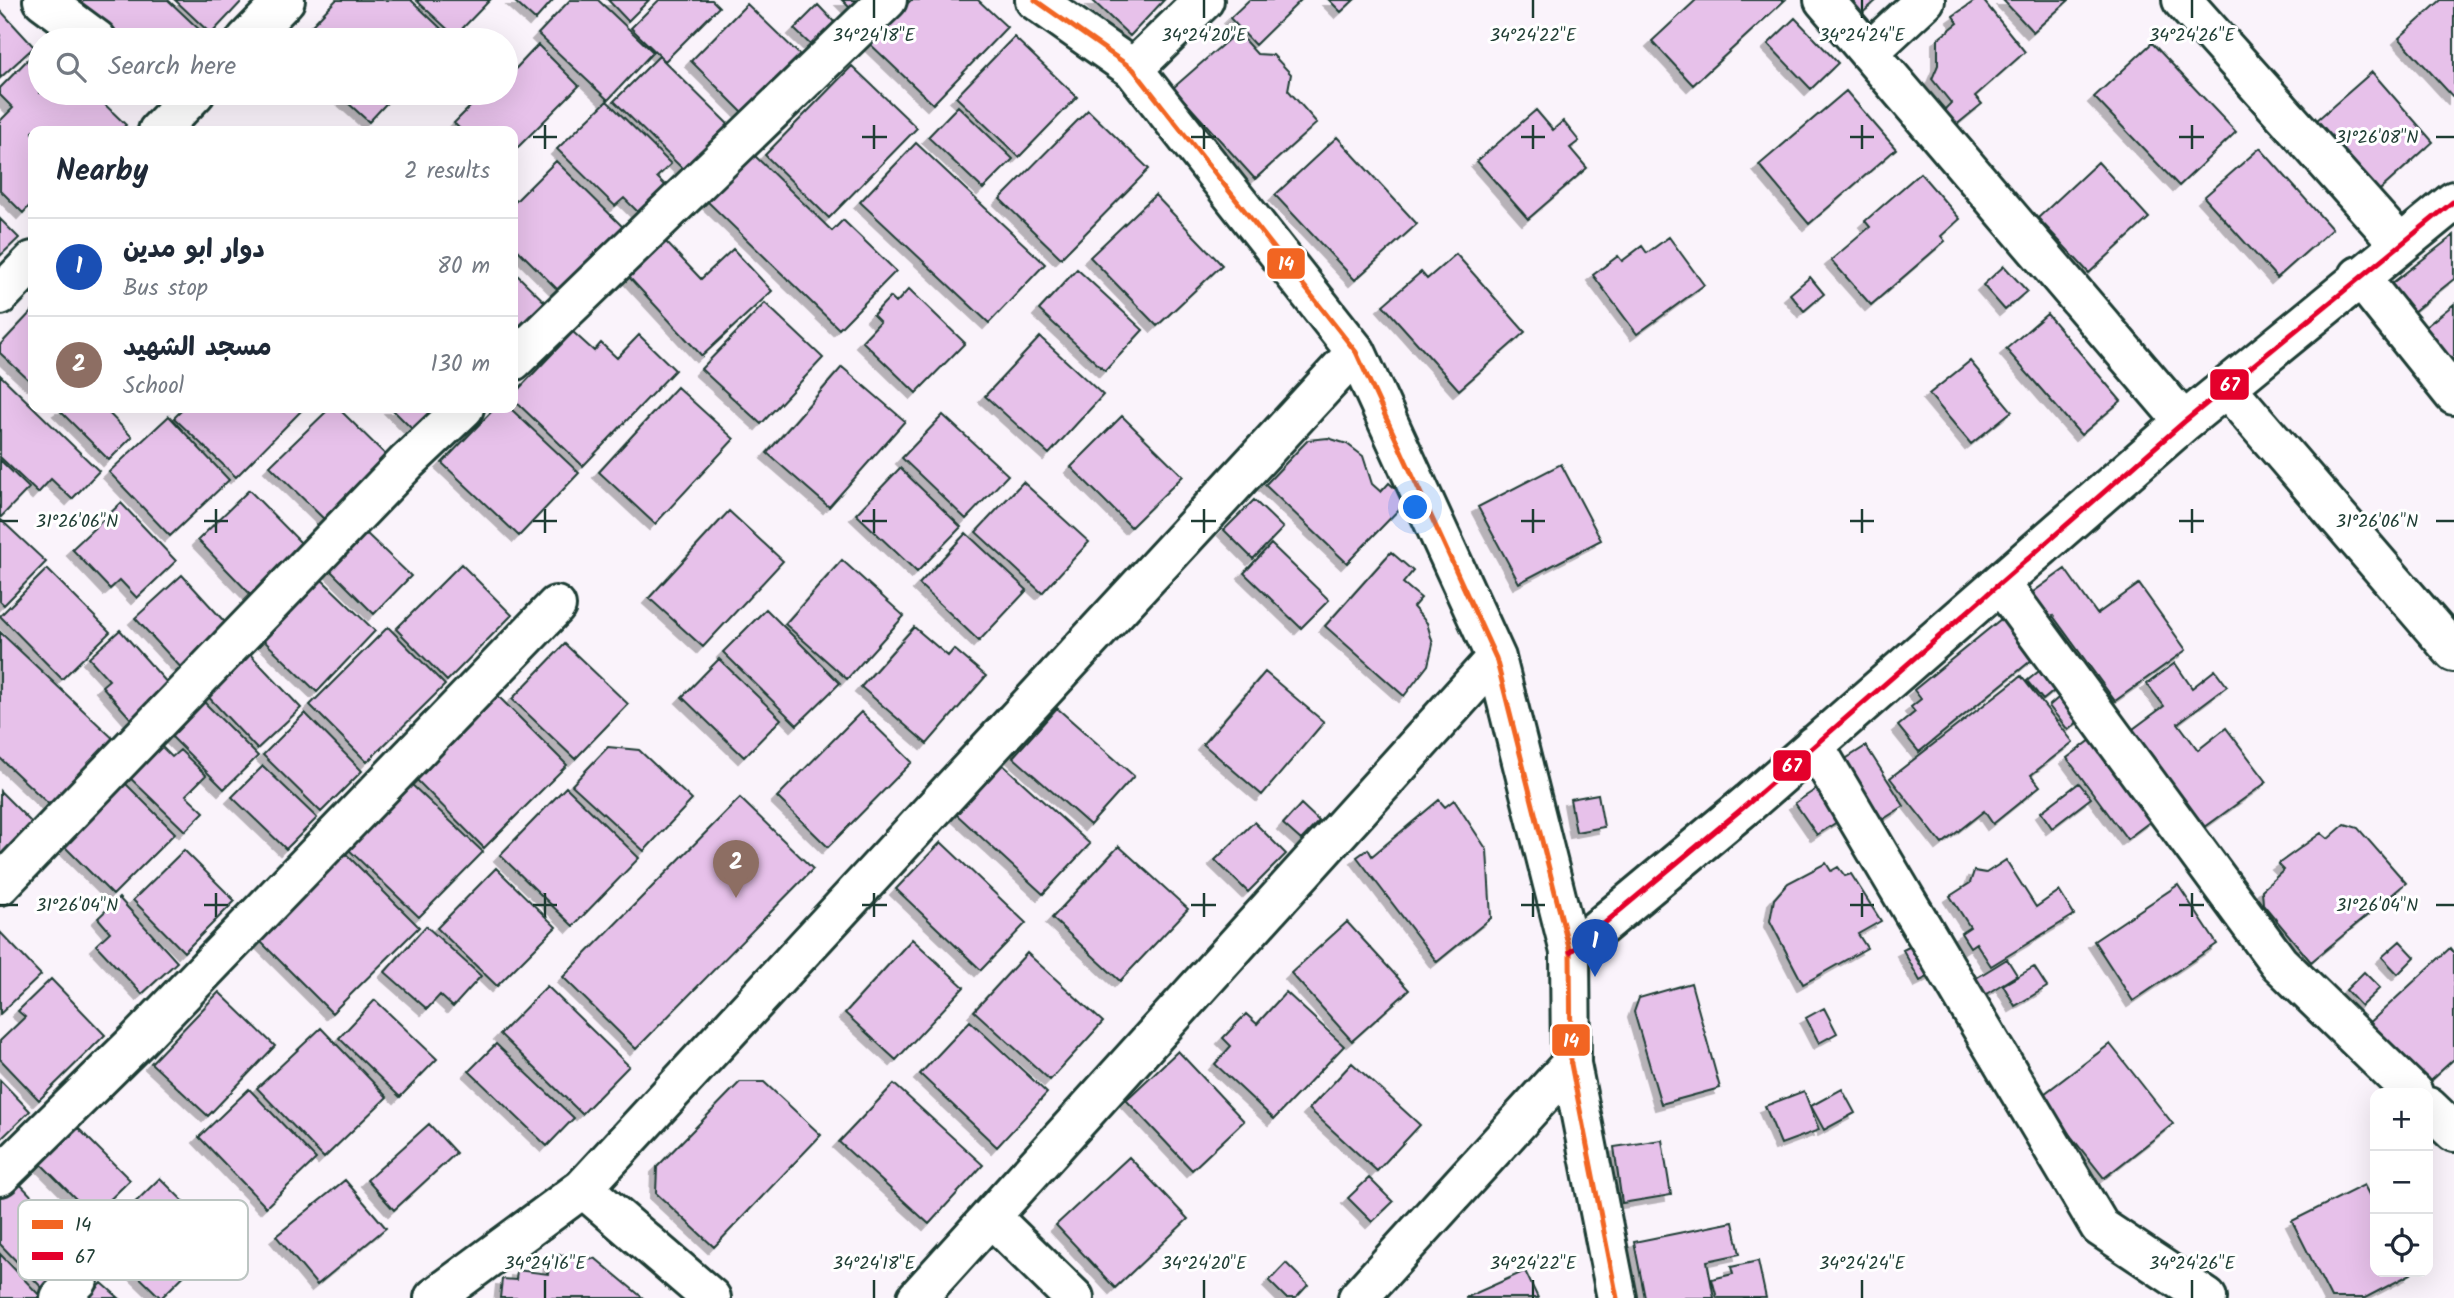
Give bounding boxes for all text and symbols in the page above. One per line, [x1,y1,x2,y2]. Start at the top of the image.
text: 34°24'18"E [833,22,916,51]
text: 34°24'20"E [1161,22,1247,51]
text: 34°24'22"E [1490,22,1577,51]
text: 34°24'24"E [1819,22,1906,51]
text: 34°24'26"E [2149,22,2236,51]
search box [28,28,518,105]
text: Search here [108,46,236,88]
icon: search [52,48,90,86]
text: 31°26'08"N [2335,124,2419,153]
text: Nearby [56,148,148,196]
text: 2 results [404,154,490,190]
text: دوار ابو مدين [123,229,265,271]
line badge: 14 [1266,247,1306,280]
text: 1 [76,249,82,285]
text: 80 m [437,249,490,285]
text: 14 [1278,250,1295,280]
text: Bus stop [123,271,208,307]
text: مسجد الشهيد [123,327,272,369]
text: 2 [72,347,86,383]
text: 130 m [431,347,490,383]
line badge: 67 [2209,368,2250,401]
text: School [123,369,184,405]
text: 67 [2220,371,2241,401]
your location [1398,490,1432,524]
text: 31°26'06"N [36,508,118,537]
text: 31°26'06"N [2336,508,2418,537]
line badge: 67 [1772,749,1812,782]
text: 67 [1782,752,1803,782]
pin: 2 [713,840,759,898]
text: 31°26'04"N [36,892,118,921]
text: 31°26'04"N [2336,892,2418,921]
pin: 1 [1572,919,1618,977]
line badge: 14 [1551,1023,1591,1057]
text: 14 [1563,1027,1580,1057]
map controls [2370,1088,2433,1277]
button: + [2370,1088,2433,1151]
button: − [2370,1151,2433,1214]
legend [18,1200,248,1280]
text: 14 [75,1211,91,1241]
button: locate [2370,1214,2433,1277]
text: 67 [75,1243,96,1273]
text: 34°24'16"E [504,1250,586,1279]
text: 34°24'18"E [833,1250,916,1279]
text: 34°24'20"E [1161,1250,1247,1279]
text: 34°24'22"E [1490,1250,1577,1279]
text: 34°24'24"E [1819,1250,1906,1279]
text: 34°24'26"E [2149,1250,2236,1279]

